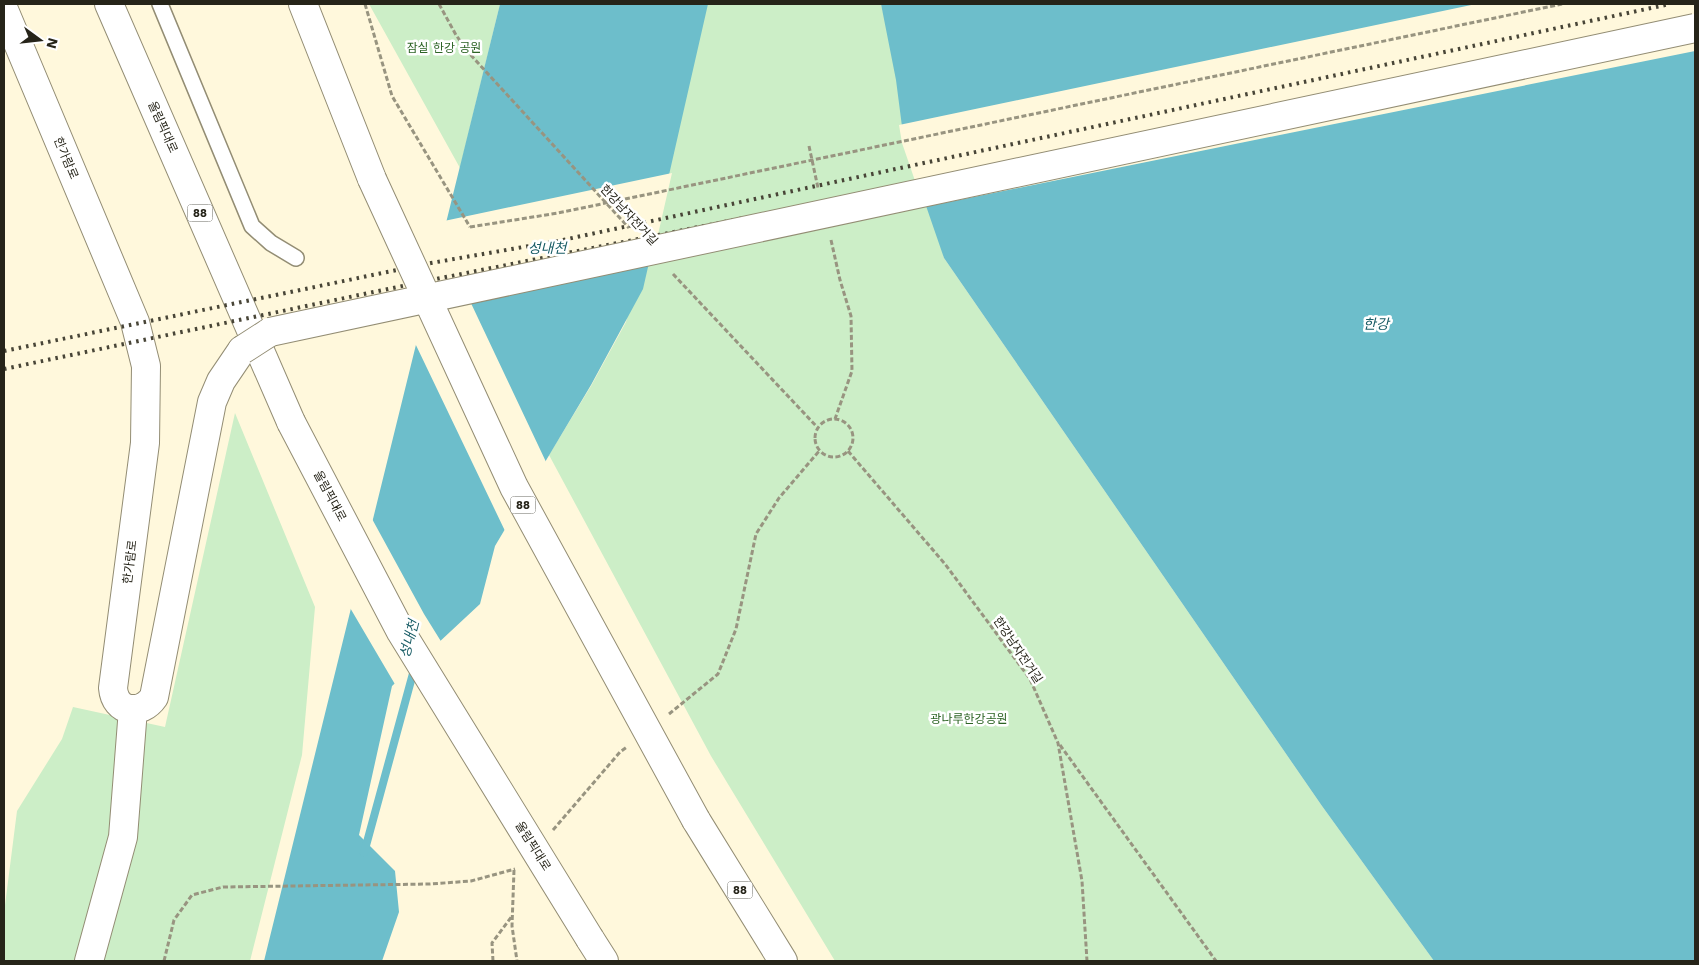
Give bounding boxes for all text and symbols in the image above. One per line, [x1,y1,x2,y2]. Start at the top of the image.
north arrow [15,15,65,65]
text: N [43,36,62,50]
park label: 잠실 한강 공원 [407,41,481,55]
street label: 올림픽대로 [145,99,181,155]
street label: 한가람로 [51,135,81,181]
street label: 한강남자전거길 [598,182,660,248]
road number: 88 [188,204,212,222]
water label: 성내천 [528,240,567,256]
water label: 한강 [1363,316,1391,332]
street label: 올림픽대로 [311,468,349,524]
road number: 88 [510,496,536,514]
street label: 한가람로 [120,539,140,585]
street label: 한강남자전거길 [991,614,1045,686]
water label: 성내천 [396,617,422,660]
park label: 광나루한강공원 [930,712,1008,726]
street label: 올림픽대로 [512,819,554,873]
road number: 88 [728,882,752,898]

